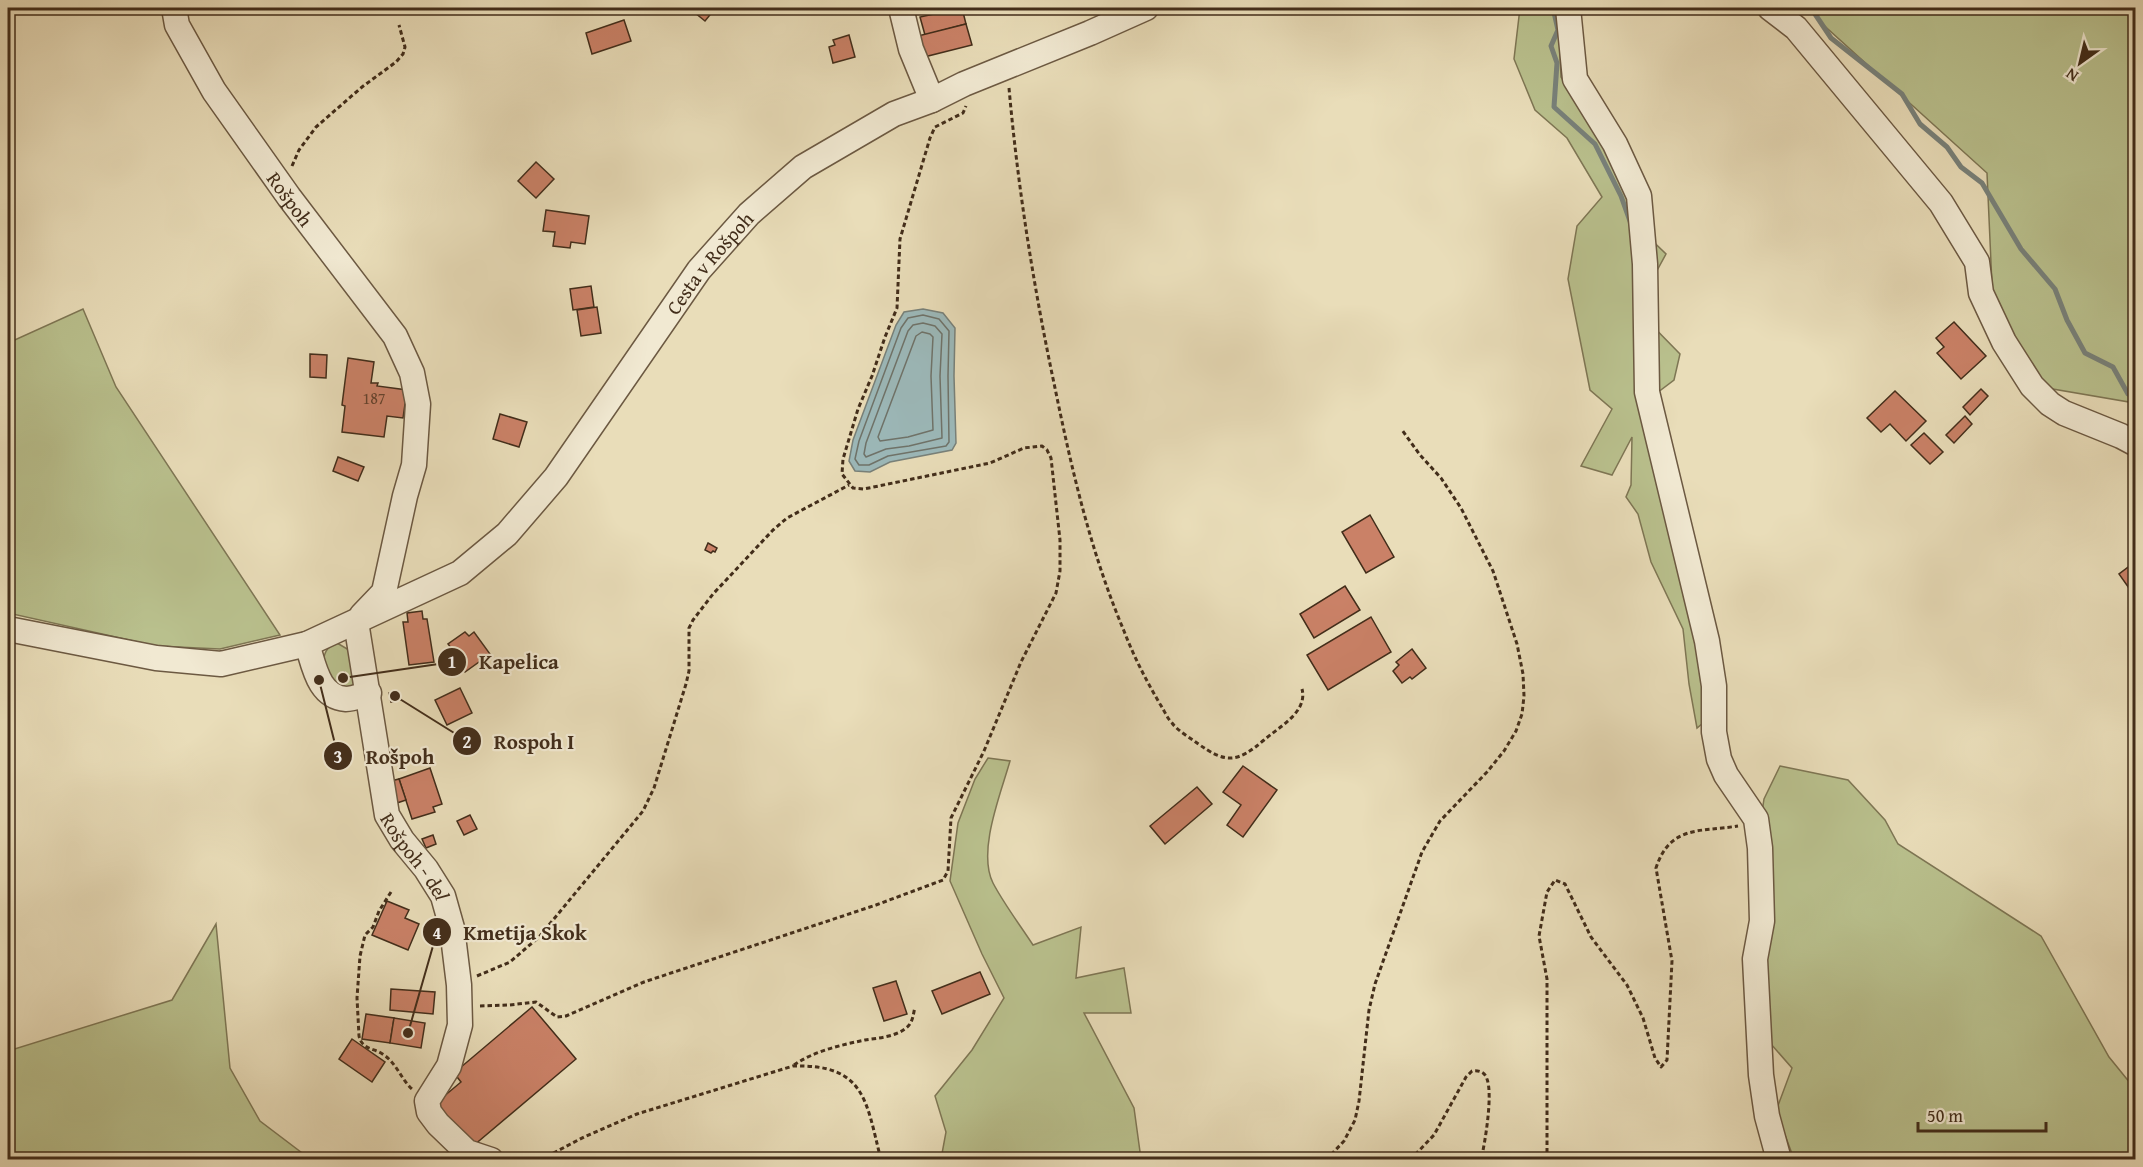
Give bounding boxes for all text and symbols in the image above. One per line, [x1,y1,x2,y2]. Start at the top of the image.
north arrow [2050,33,2110,93]
text: N [2060,62,2083,88]
street label: Rošpoh [261,165,321,232]
street label: Cesta v Rošpoh [658,205,760,320]
house number: 187 [362,386,386,410]
callout: Kapelica [437,642,570,681]
text: Kapelica [479,646,559,677]
text: 1 [447,648,457,675]
callout: Rospoh I [452,722,586,761]
text: Rospoh I [494,726,574,757]
text: 2 [462,728,472,755]
callout: Rošpoh [323,737,446,776]
text: Rošpoh [366,741,435,772]
text: 3 [333,743,343,770]
street label: Rošpoh - del [374,807,458,904]
callout: Kmetija Skok [422,913,599,952]
text: Kmetija Skok [463,917,588,948]
text: 4 [432,919,442,946]
scale bar [1918,1095,2046,1133]
text: 50 m [1927,1102,1963,1129]

